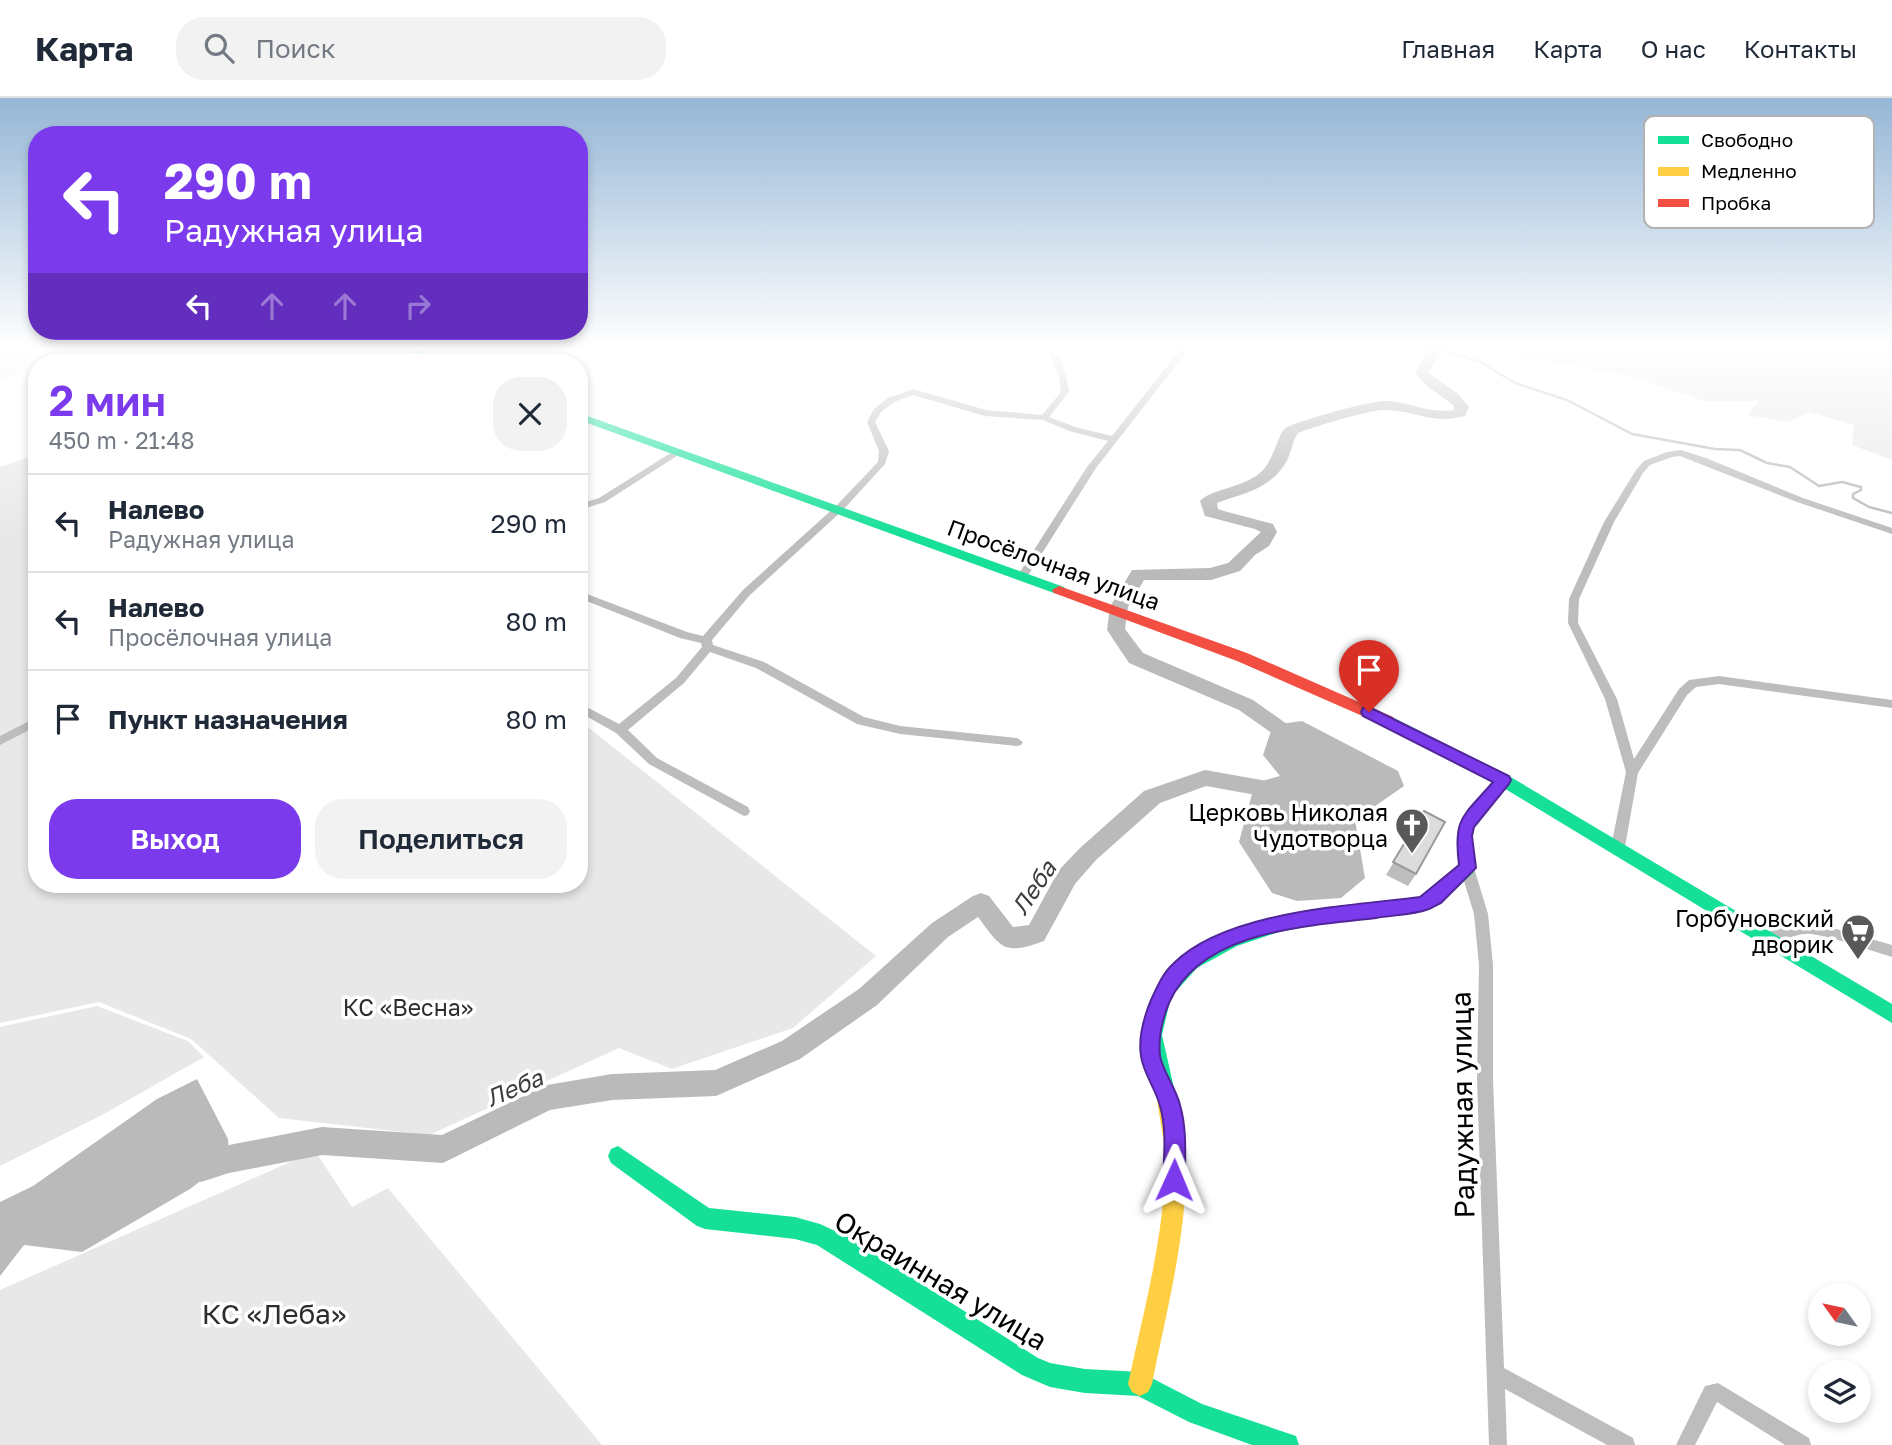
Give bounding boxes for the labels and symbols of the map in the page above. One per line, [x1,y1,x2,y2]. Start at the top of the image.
legend [1644,116,1874,228]
text: Свободно [1701,128,1793,151]
text: Медленно [1701,159,1797,182]
text: Пробка [1701,191,1771,214]
street label: Просёлочная улица [944,513,1164,615]
pin [1339,640,1399,712]
place label: Церковь Николая Чудотворца [1188,798,1388,852]
church icon: Церковь Николая Чудотворца [1393,806,1431,855]
water label: Леба [1005,853,1062,920]
place label: Горбуновский дворик [1675,904,1834,958]
supermarket icon: Горбуновский дворик [1839,912,1877,961]
street label: Радужная улица [1444,991,1480,1219]
park label: КС «Весна» [343,993,473,1021]
water label: Леба [481,1062,548,1112]
position arrow [1137,1143,1211,1217]
street label: Окраинная улица [829,1204,1053,1356]
north arrow [1808,1283,1871,1346]
park label: КС «Леба» [202,1297,346,1330]

